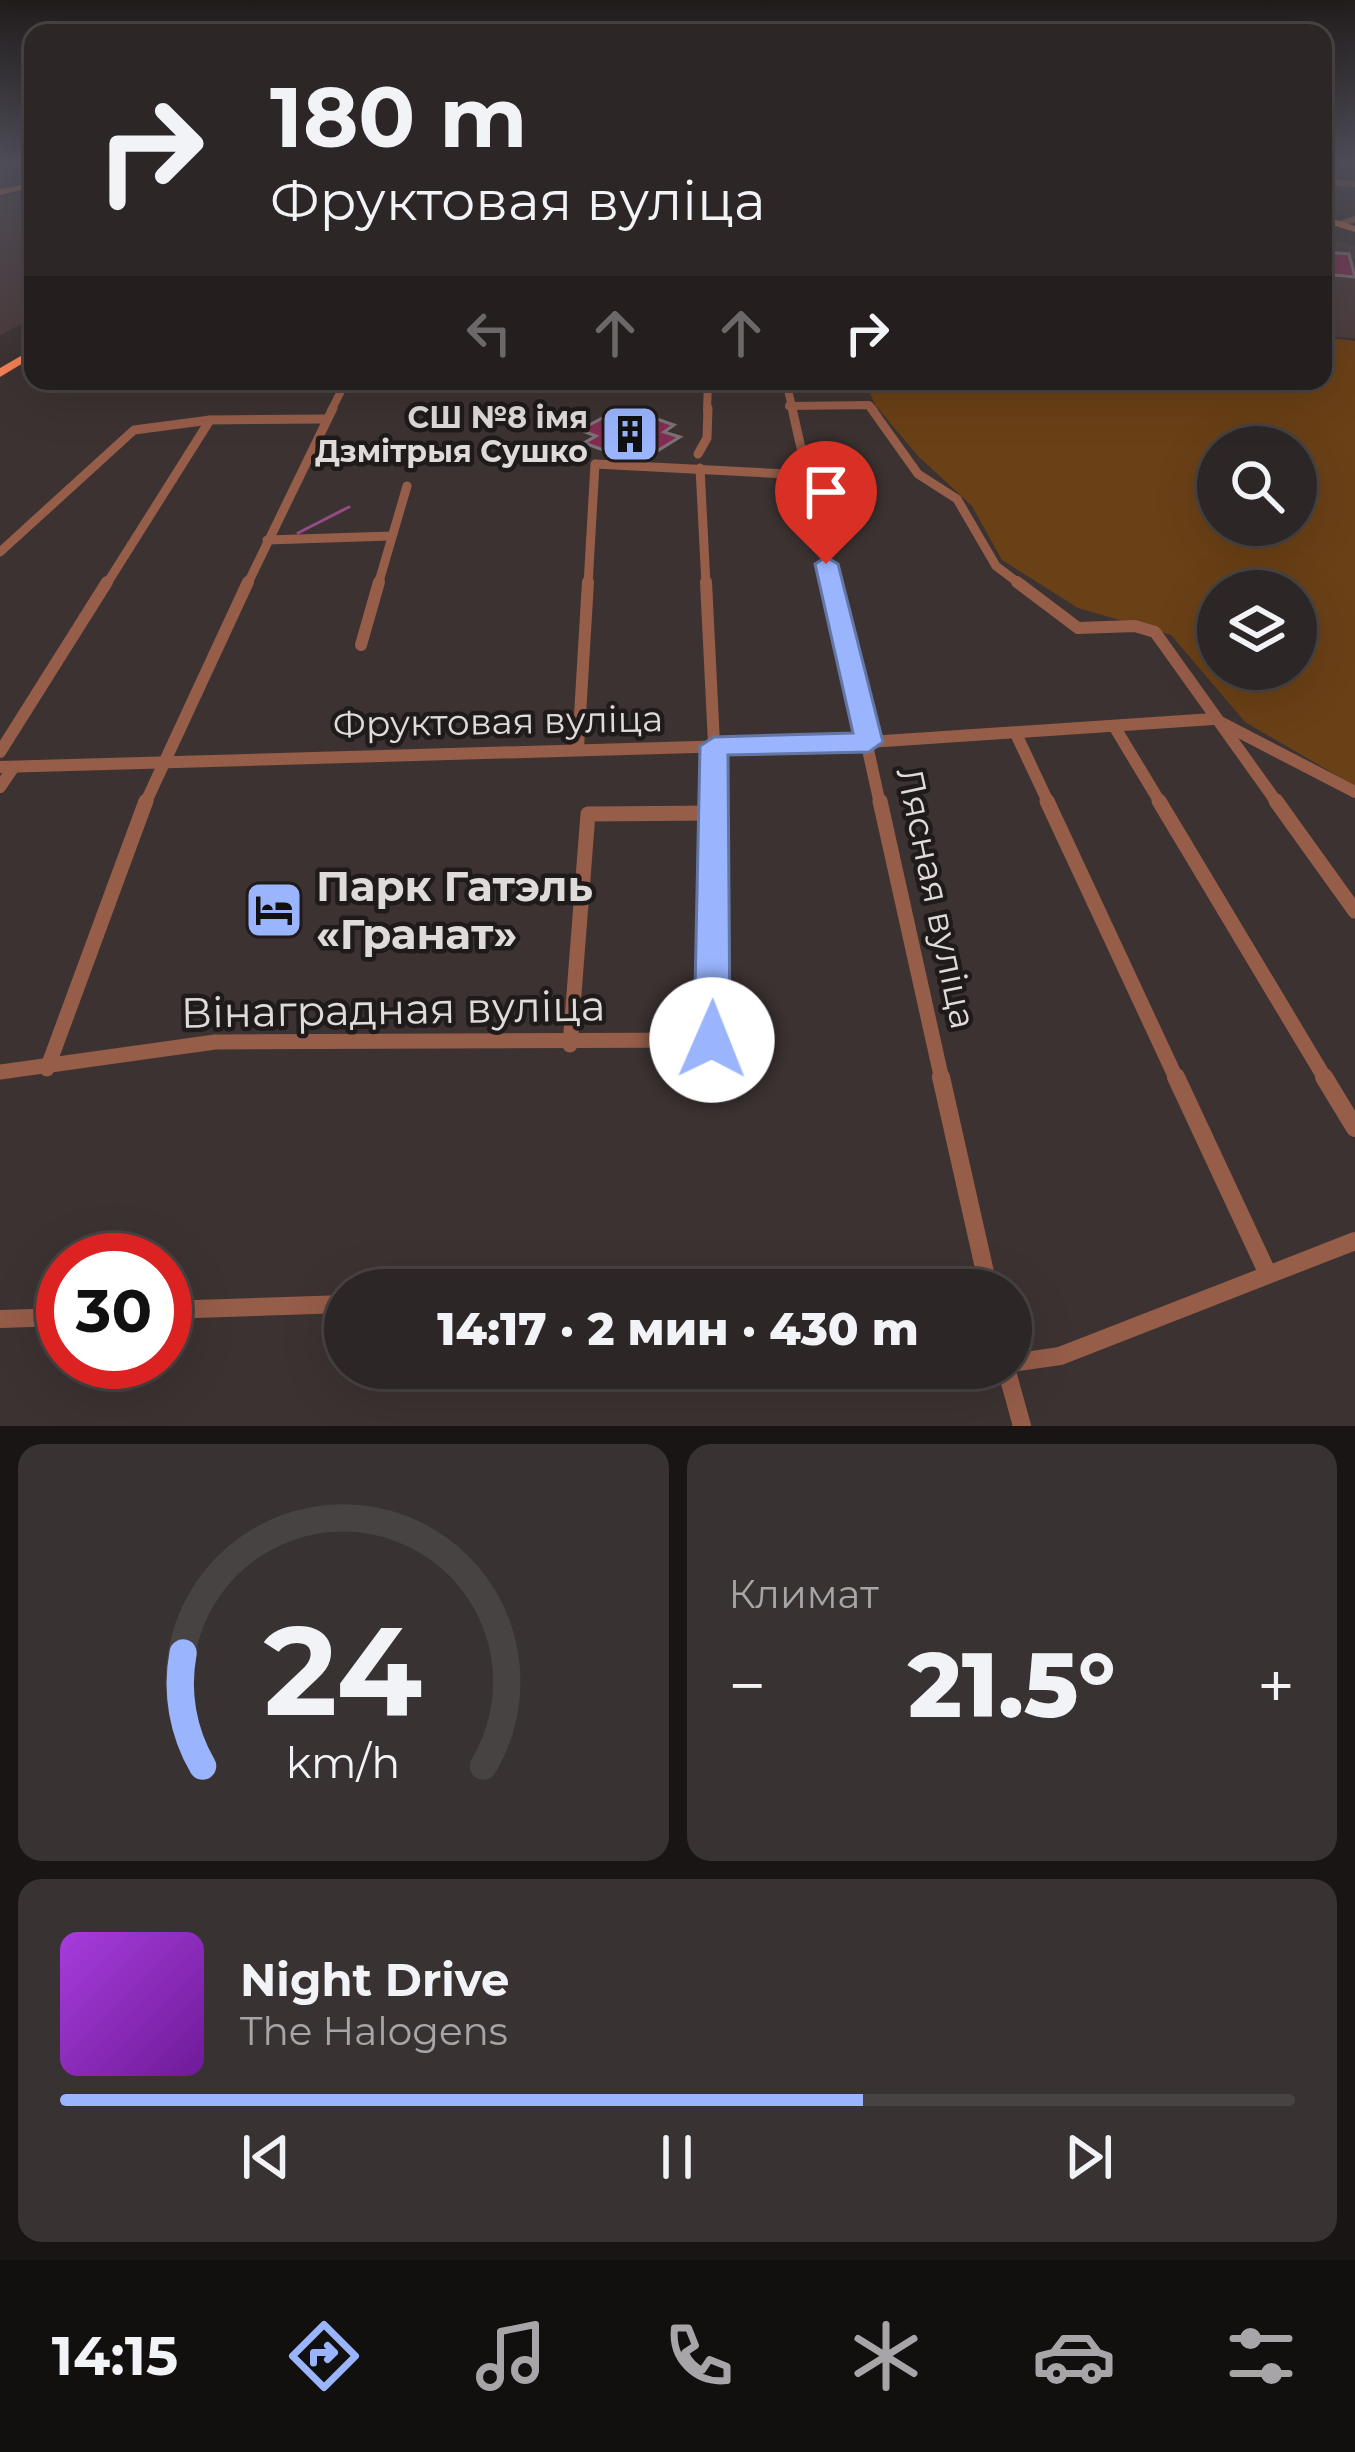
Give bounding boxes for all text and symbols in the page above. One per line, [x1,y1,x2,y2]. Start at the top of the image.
text: 180 m [270,66,527,168]
icon: right [72,72,228,228]
text: Фруктовая вуліца [270,168,765,234]
icon: left [456,300,522,366]
icon: ahead [582,300,648,366]
icon: ahead [708,300,774,366]
icon: right [834,300,900,366]
place label: СШ №8 імя Дзмітрыя Сушко [315,399,588,470]
building icon: СШ №8 імя Дзмітрыя Сушко [599,403,661,465]
map controls [1197,426,1317,690]
button: search [1197,426,1317,546]
pin [775,441,877,564]
icon: arrive [793,459,859,525]
button: layers [1197,570,1317,690]
street label: Фруктовая вуліца [332,696,664,746]
street label: Лясная вуліца [888,763,986,1033]
place label: Парк Гатэль «Гранат» [316,860,593,960]
hotel icon: Парк Гатэль «Гранат» [243,879,305,941]
position arrow [649,977,775,1103]
street label: Вінаградная вуліца [180,979,606,1039]
speed limit sign: 30 [36,1233,192,1389]
text: 14:17 · 2 мин · 430 m [437,1301,919,1356]
text: Климат [729,1570,879,1618]
text: 24 [264,1594,422,1746]
text: 21.5° [908,1630,1116,1740]
text: − [729,1645,766,1726]
text: + [1257,1645,1295,1726]
text: km/h [286,1735,400,1788]
text: Night Drive [240,1952,509,2007]
text: The Halogens [240,2007,508,2055]
icon: previous [233,2124,299,2190]
icon: pause [644,2124,710,2190]
icon: next [1056,2124,1122,2190]
icon: directions [282,2314,366,2398]
icon: music [469,2314,553,2398]
icon: phone [657,2314,741,2398]
icon: climate [844,2314,928,2398]
icon: car [1032,2314,1116,2398]
icon: filters [1219,2314,1303,2398]
text: 14:15 [52,2323,178,2389]

